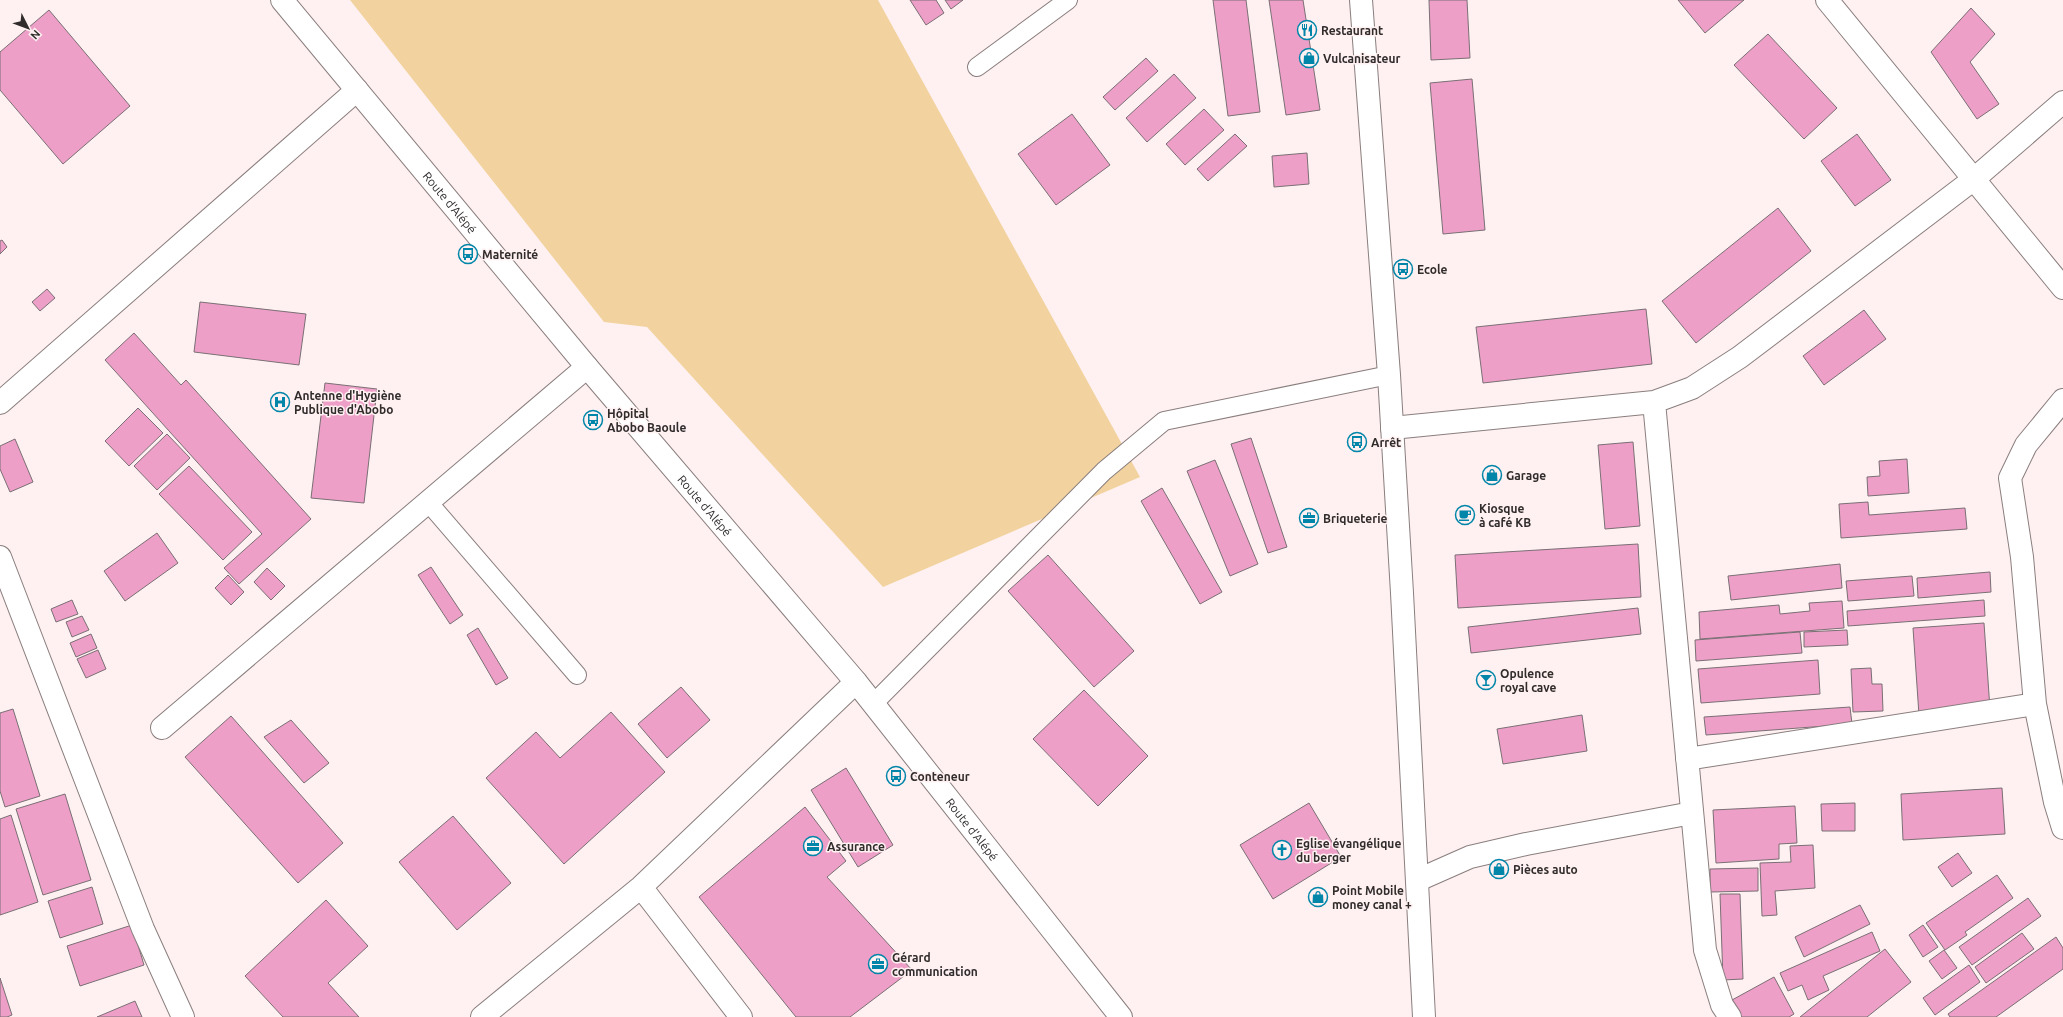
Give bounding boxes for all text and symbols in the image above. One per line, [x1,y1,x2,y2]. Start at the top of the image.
north arrow [8,8,48,48]
restaurant icon: Restaurant [1296,19,1318,41]
place label: Restaurant [1321,24,1383,37]
text: N [28,28,43,42]
shop icon: Vulcanisateur [1298,47,1320,69]
place label: Vulcanisateur [1323,52,1400,65]
street label: Route d'Alépé [421,169,479,236]
bus stop icon: Maternité [457,243,479,265]
place label: Maternité [482,248,538,261]
bus stop icon: Ecole [1392,258,1414,280]
place label: Ecole [1417,263,1448,276]
place label: Antenne d'Hygiène Publique d'Abobo [294,389,402,416]
hospital icon: Antenne d'Hygiène Publique d'Abobo [269,391,291,413]
place label: Hôpital Abobo Baoule [607,407,686,434]
bus stop icon: Hôpital Abobo Baoule [582,409,604,431]
bus stop icon: Arrêt [1346,431,1368,453]
place label: Arrêt [1371,436,1401,449]
shop icon: Garage [1481,464,1503,486]
place label: Garage [1506,469,1546,482]
street label: Route d'Alépé [676,472,735,538]
place label: Kiosque à café KB [1479,502,1531,529]
cafe icon: Kiosque à café KB [1454,504,1476,526]
office icon: Briqueterie [1298,507,1320,529]
place label: Briqueterie [1323,512,1388,525]
place label: Opulence royal cave [1500,667,1557,694]
bar icon: Opulence royal cave [1475,669,1497,691]
bus stop icon: Conteneur [885,765,907,787]
place label: Conteneur [910,770,970,783]
street label: Route d'Alépé [944,795,1001,863]
office icon: Assurance [802,835,824,857]
place label: Eglise évangélique du berger [1296,837,1401,864]
church icon: Eglise évangélique du berger [1271,839,1293,861]
place label: Assurance [827,840,885,853]
shop icon: Pièces auto [1488,858,1510,880]
place label: Pièces auto [1513,863,1578,876]
place label: Point Mobile money canal + [1332,884,1412,911]
shop icon: Point Mobile money canal + [1307,886,1329,908]
place label: Gérard communication [892,951,978,978]
office icon: Gérard communication [867,953,889,975]

